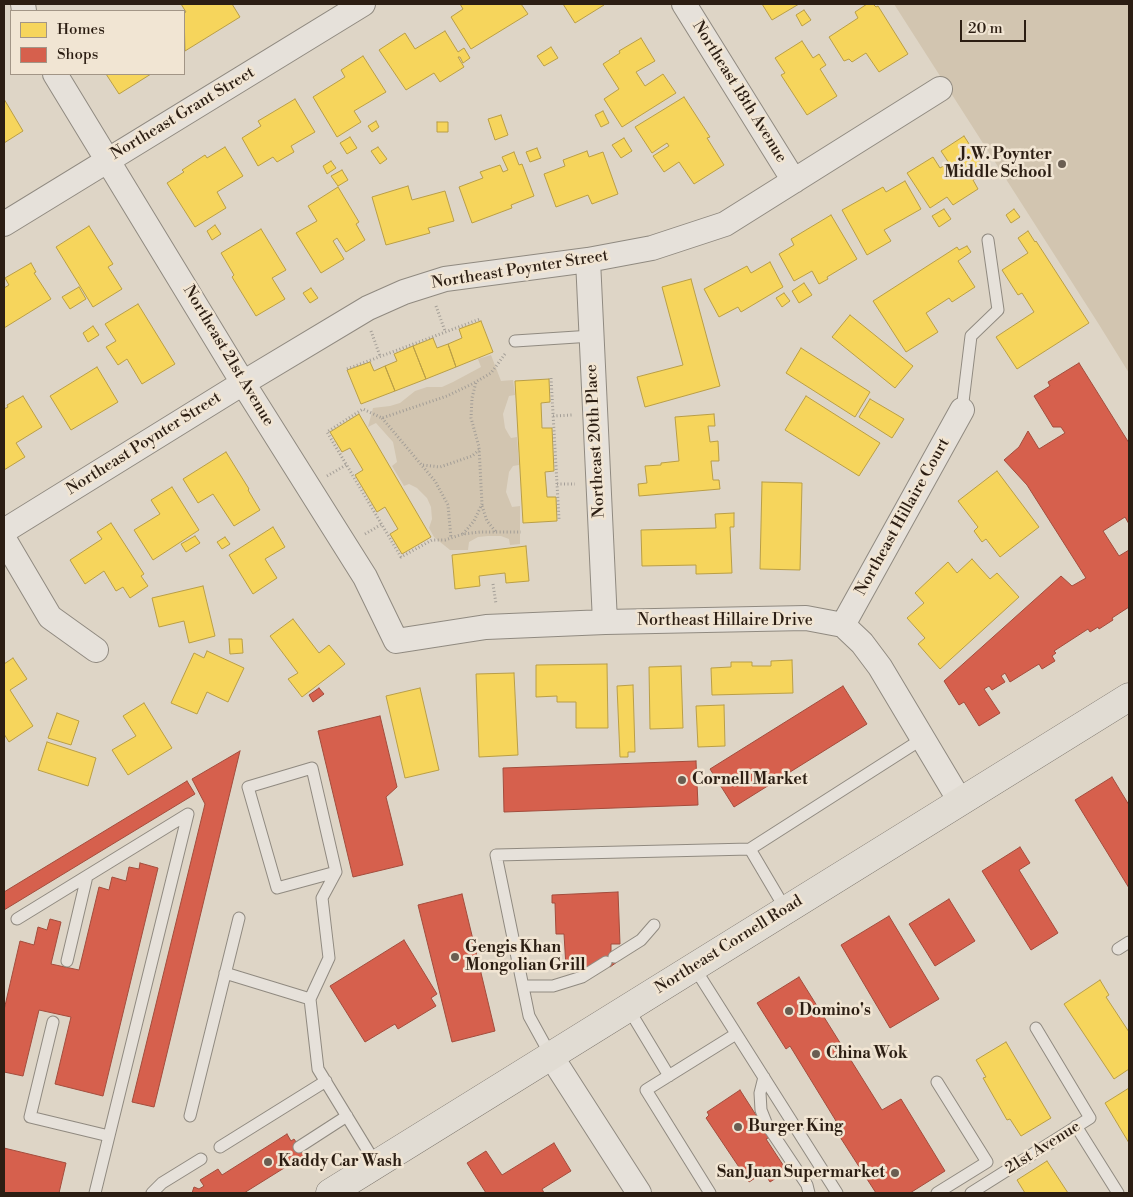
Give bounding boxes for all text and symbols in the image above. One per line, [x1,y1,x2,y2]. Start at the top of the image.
legend [10,10,185,75]
scale bar [963,10,1029,42]
street label: Northeast 18th Avenue [688,18,790,166]
text: 20 m [968,19,1003,38]
text: Homes [57,20,105,39]
text: Shops [57,45,98,64]
street label: Northeast Grant Street [108,63,258,165]
place label: J.W. Poynter Middle School [944,145,1052,183]
marker: J.W. Poynter Middle School [1056,158,1068,170]
street label: Northeast Poynter Street [430,247,610,293]
street label: Northeast 21st Avenue [178,282,278,430]
street label: Northeast 20th Place [582,364,610,518]
street label: Northeast Poynter Street [63,388,225,500]
street label: Northeast Hillaire Court [852,435,954,599]
street label: Northeast Hillaire Drive [637,611,813,631]
place label: Cornell Market [692,770,808,790]
marker: Cornell Market [676,774,688,786]
street label: Northeast Cornell Road [652,892,806,998]
place label: Gengis Khan Mongolian Grill [465,938,586,976]
marker: Gengis Khan Mongolian Grill [449,951,461,963]
place label: Domino's [799,1001,871,1021]
marker: Domino's [783,1005,795,1017]
place label: China Wok [826,1044,908,1064]
marker: China Wok [810,1048,822,1060]
place label: Burger King [748,1117,843,1137]
street label: 21st Avenue [1002,1117,1084,1179]
marker: Burger King [732,1121,744,1133]
place label: Kaddy Car Wash [278,1152,402,1172]
marker: Kaddy Car Wash [262,1156,274,1168]
place label: San Juan Supermarket [717,1163,885,1183]
marker: San Juan Supermarket [889,1167,901,1179]

